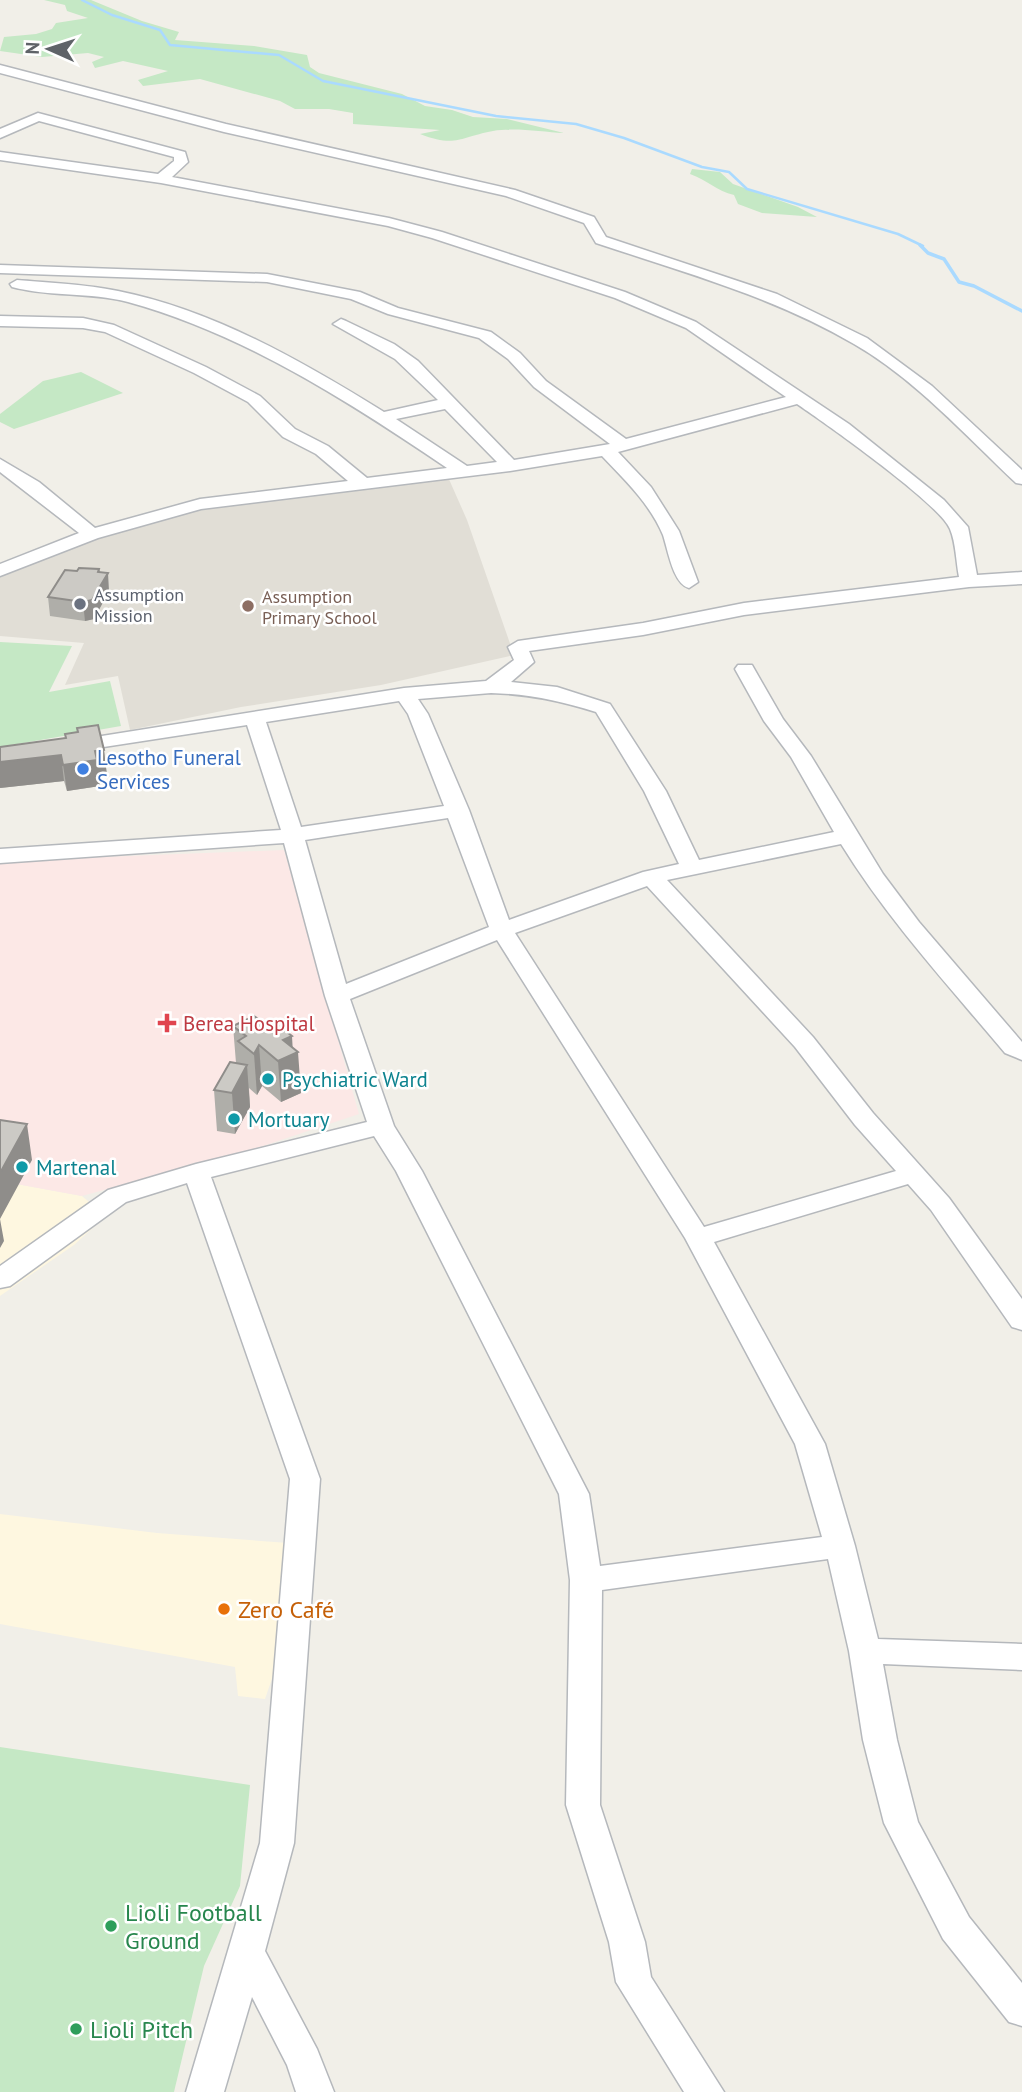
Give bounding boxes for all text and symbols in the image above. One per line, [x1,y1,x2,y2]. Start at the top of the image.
north arrow [14,14,84,84]
text: N [20,41,44,55]
place label: Assumption Mission [94,583,184,627]
place label: Assumption Primary School [262,585,377,629]
marker: Assumption Mission [72,596,88,612]
marker: Assumption Primary School [240,598,256,614]
place label: Lesotho Funeral Services [97,744,241,795]
marker: Lesotho Funeral Services [75,761,91,777]
place label: Berea Hospital [183,1010,315,1037]
marker: Berea Hospital [157,1013,177,1033]
place label: Psychiatric Ward [282,1066,428,1093]
marker: Psychiatric Ward [260,1071,276,1087]
place label: Mortuary [248,1106,330,1133]
marker: Mortuary [226,1111,242,1127]
place label: Martenal [36,1154,116,1181]
marker: Martenal [14,1159,30,1175]
place label: Zero Café [238,1594,334,1625]
marker: Zero Café [216,1601,232,1617]
place label: Lioli Football Ground [125,1897,262,1956]
marker: Lioli Football Ground [103,1918,119,1934]
place label: Lioli Pitch [90,2014,193,2045]
marker: Lioli Pitch [68,2021,84,2037]

